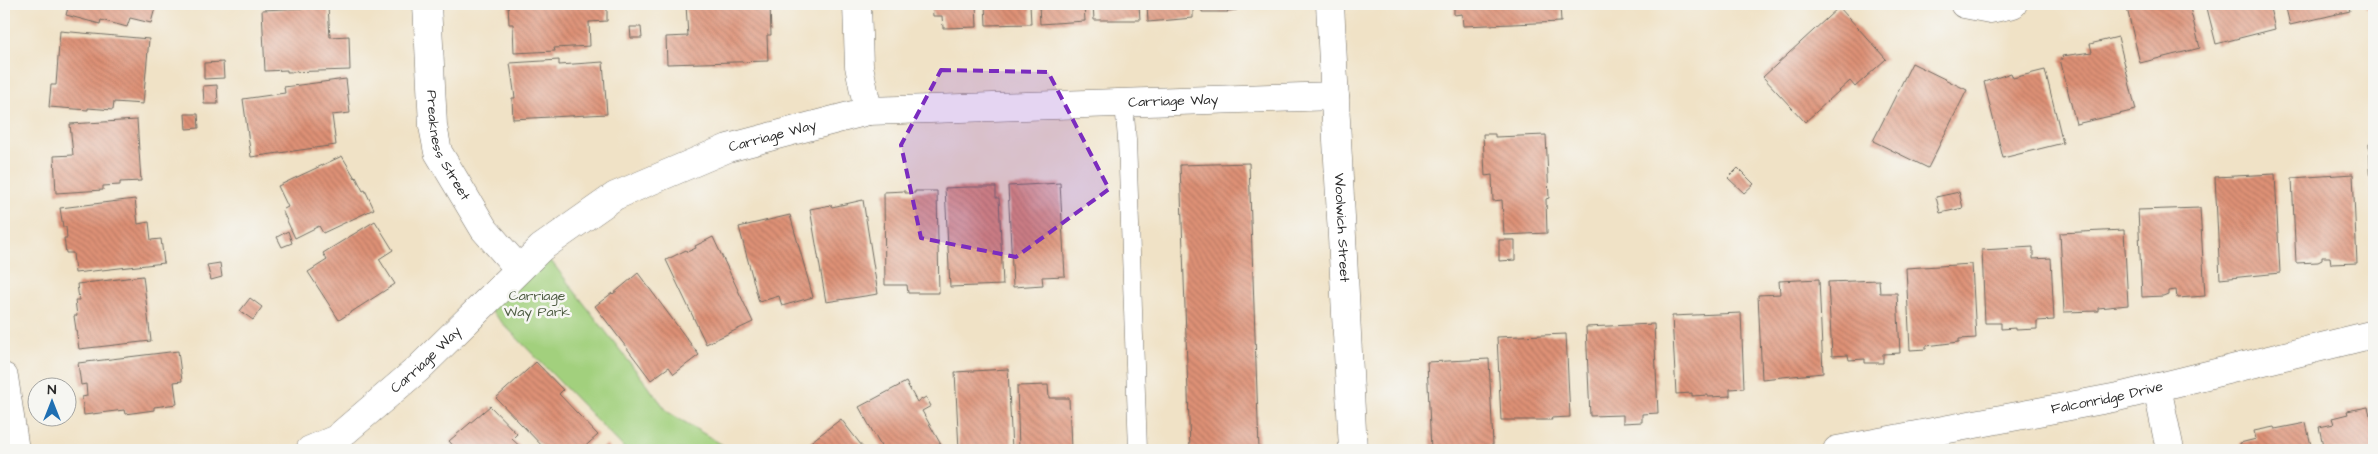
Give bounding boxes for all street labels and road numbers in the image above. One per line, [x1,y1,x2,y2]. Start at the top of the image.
street label: Preakness Street [421,90,475,205]
street label: Carriage Way [1128,90,1219,113]
street label: Carriage Way [727,115,819,157]
street label: Woolwich Street [1329,173,1354,283]
street label: Carriage Way [386,322,466,398]
street label: Falconridge Drive [2049,376,2166,419]

